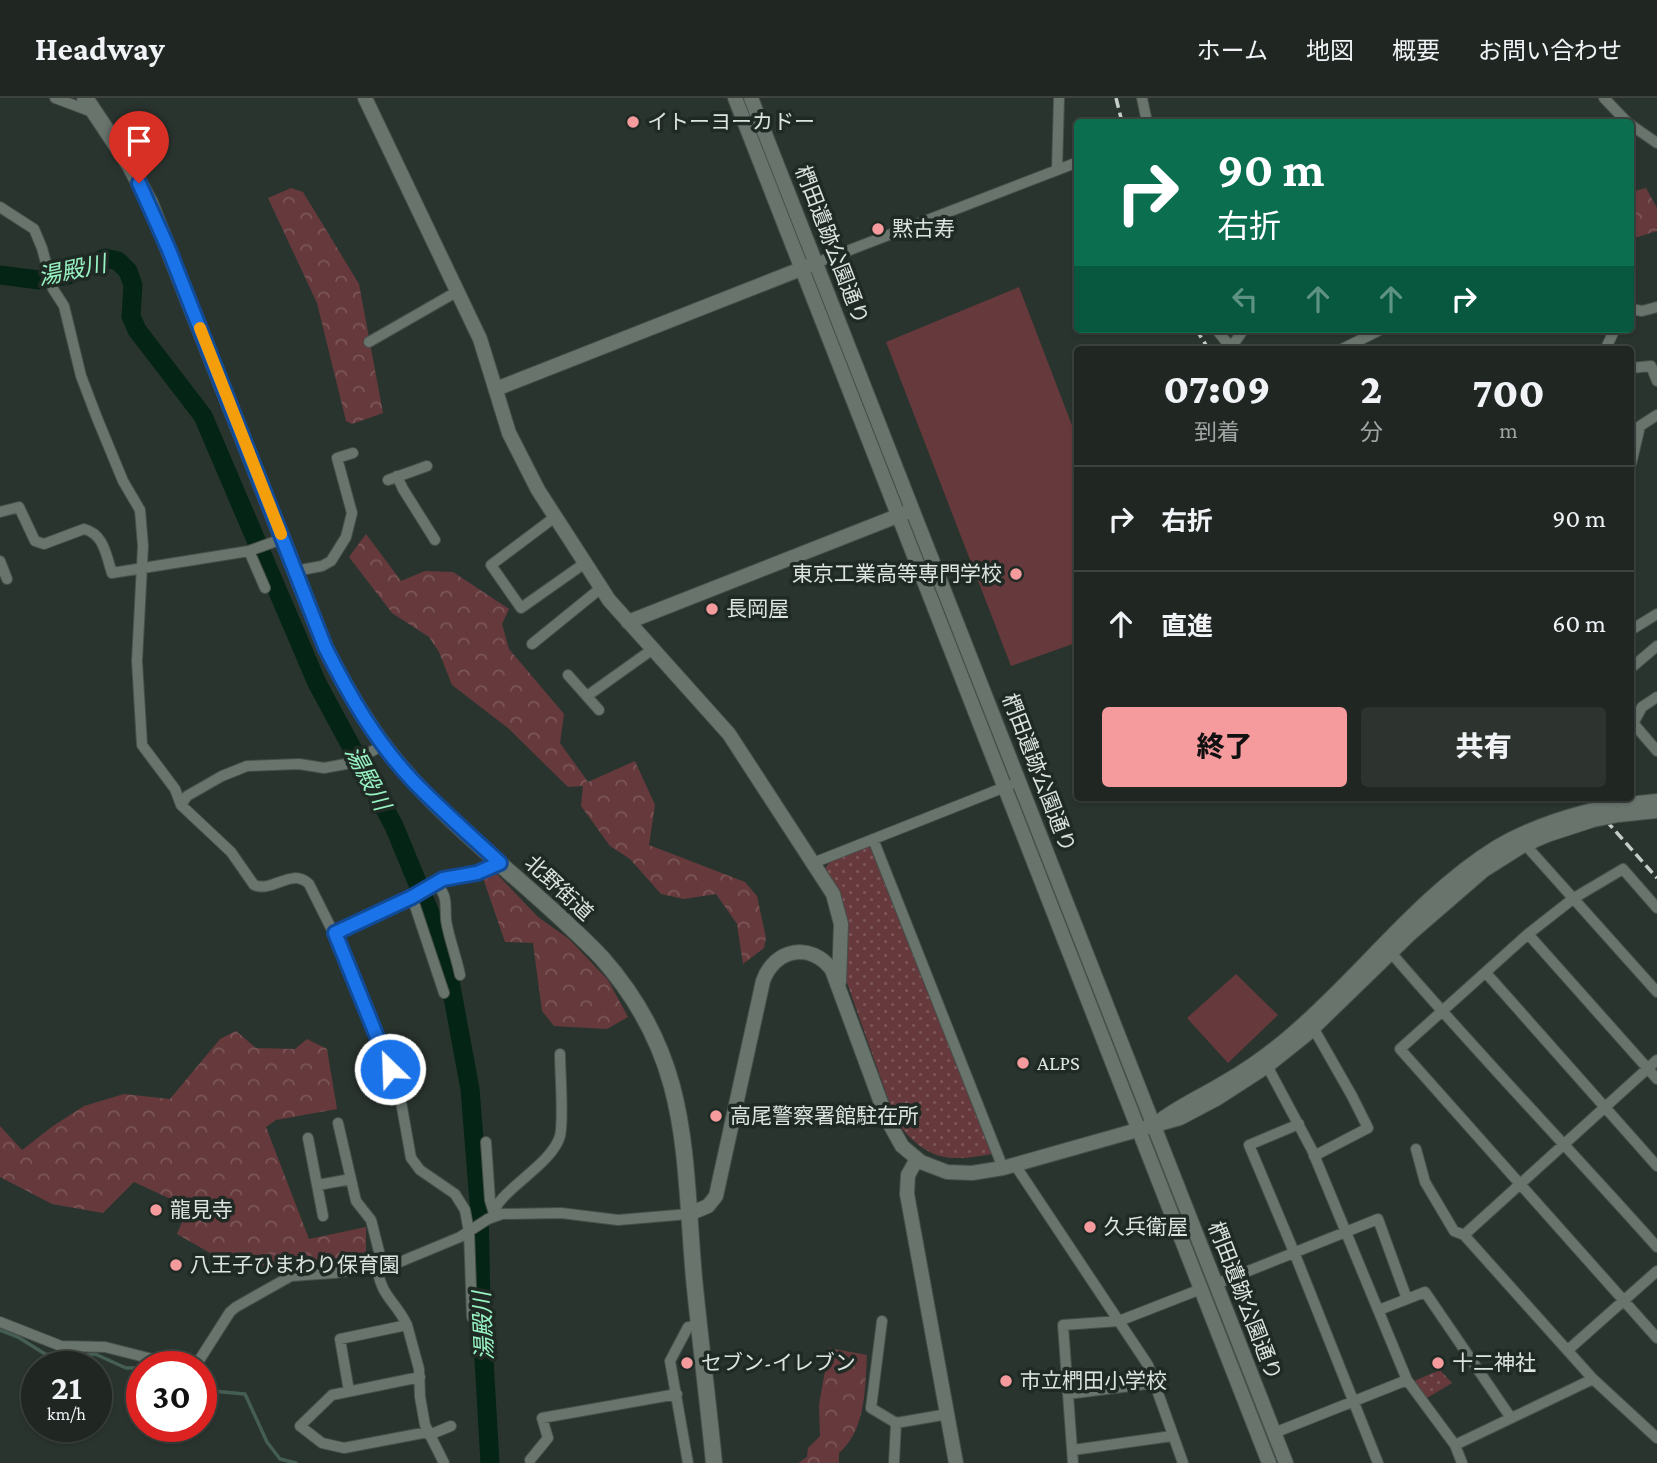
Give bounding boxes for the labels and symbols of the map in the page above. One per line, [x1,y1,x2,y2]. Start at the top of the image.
place label: イトーヨーカドー [647,110,815,134]
pin [109,111,169,183]
marker: イトーヨーカドー [625,114,641,130]
street label: 椚田遺跡公園通り [791,162,873,328]
place label: 黙古寿 [892,217,955,241]
marker: 黙古寿 [870,221,886,237]
water label: 湯殿川 [36,249,111,290]
place label: 東京工業高等専門学校 [792,562,1002,586]
marker: 東京工業高等専門学校 [1008,566,1024,582]
place label: 長岡屋 [726,597,789,621]
marker: 長岡屋 [704,601,720,617]
street label: 椚田遺跡公園通り [998,690,1080,856]
water label: 湯殿川 [340,741,397,817]
street label: 北野街道 [520,851,598,925]
position arrow [353,1032,427,1106]
place label: ALPS [1037,1051,1080,1075]
marker: ALPS [1015,1055,1031,1071]
place label: 高尾警察署館駐在所 [730,1104,919,1128]
marker: 高尾警察署館駐在所 [708,1108,724,1124]
place label: 龍見寺 [170,1198,233,1222]
marker: 龍見寺 [148,1202,164,1218]
place label: 久兵衛屋 [1104,1215,1188,1239]
street label: 椚田遺跡公園通り [1204,1218,1286,1384]
marker: 久兵衛屋 [1082,1219,1098,1235]
place label: 八王子ひまわり保育園 [190,1253,400,1277]
marker: 八王子ひまわり保育園 [168,1257,184,1273]
water label: 湯殿川 [468,1288,498,1361]
speed limit sign: 30 [126,1351,217,1442]
place label: セブン-イレブン [701,1351,856,1375]
place label: 十二神社 [1452,1351,1536,1375]
marker: セブン-イレブン [679,1355,695,1371]
marker: 十二神社 [1430,1355,1446,1371]
place label: 市立椚田小学校 [1020,1369,1167,1393]
marker: 市立椚田小学校 [998,1373,1014,1389]

